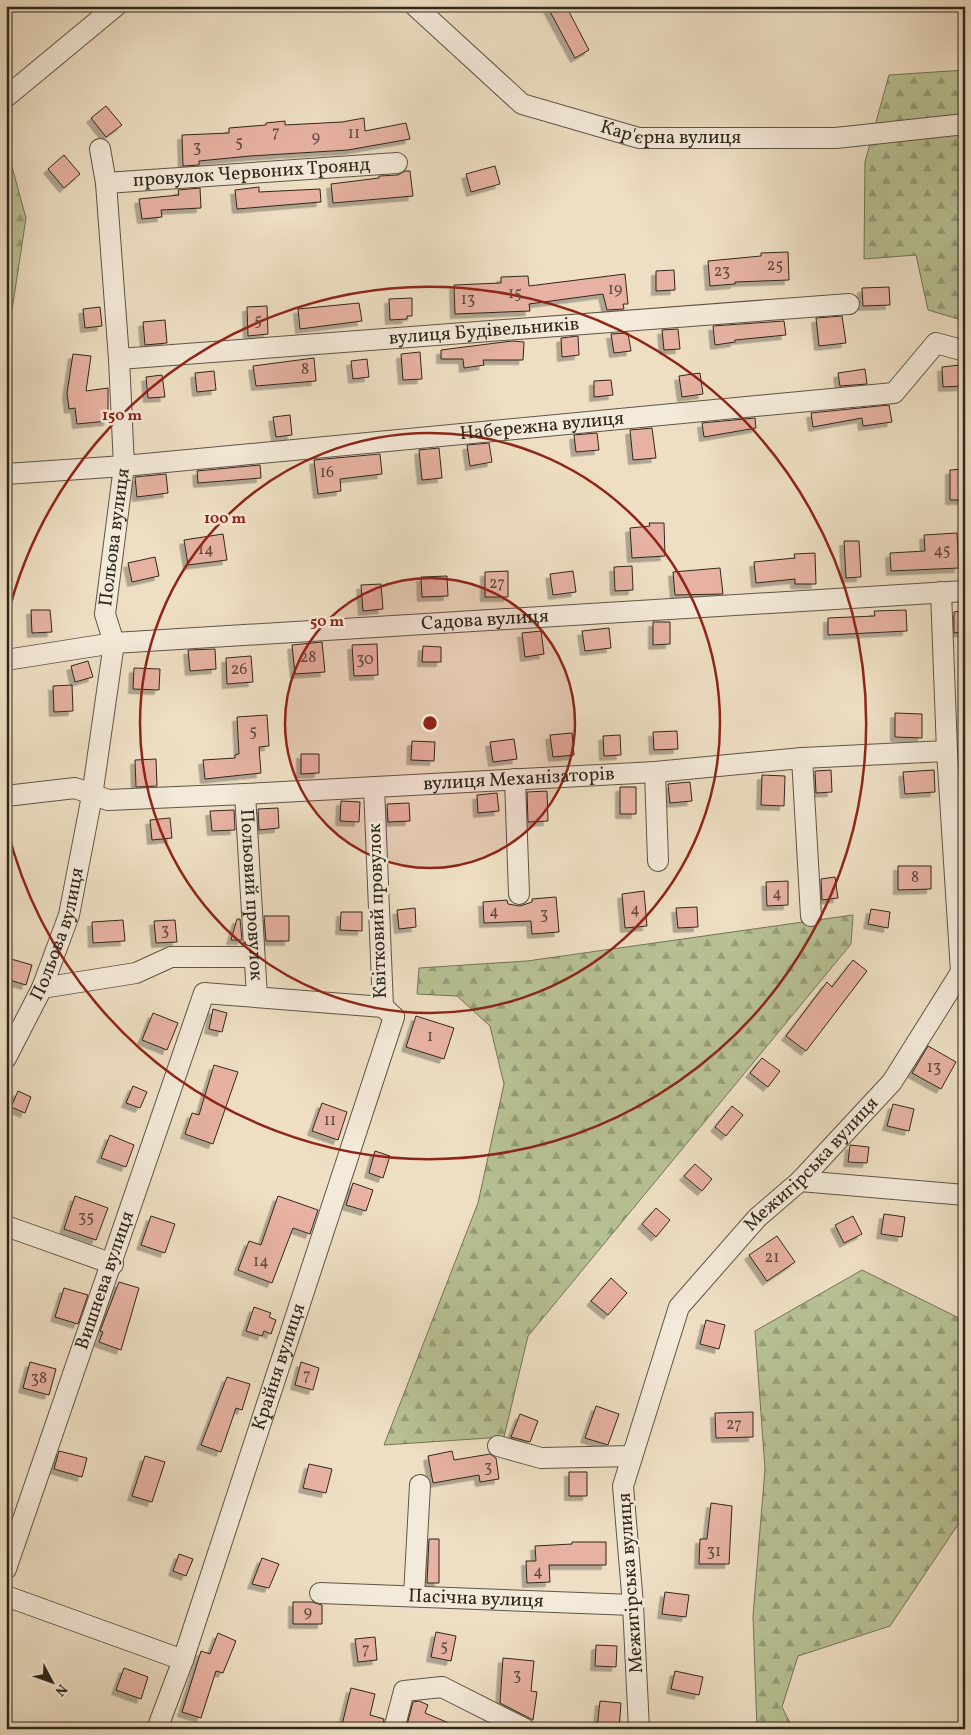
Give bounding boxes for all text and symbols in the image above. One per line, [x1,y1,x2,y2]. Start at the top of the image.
street label: Кар'єрна вулиця [597,114,741,152]
house number: 7 [272,122,280,144]
house number: 11 [348,123,360,145]
house number: 9 [312,127,320,149]
house number: 5 [235,132,243,154]
house number: 3 [193,137,201,159]
street label: провулок Червоних Троянд [132,152,371,194]
house number: 25 [767,255,783,277]
house number: 23 [714,261,730,283]
house number: 19 [608,279,622,301]
house number: 15 [508,283,522,305]
house number: 13 [461,289,475,311]
house number: 5 [254,310,262,332]
street label: вулиця Будівельників [388,311,580,352]
house number: 8 [301,359,309,381]
text: 150 m [102,406,142,427]
street label: Набережна вулиця [459,406,625,447]
house number: 16 [320,462,334,484]
street label: Польова вулиця [93,467,137,608]
text: 100 m [204,509,247,530]
house number: 14 [198,539,214,561]
house number: 45 [934,540,950,562]
house number: 27 [489,573,505,595]
street label: Садова вулиця [420,603,550,637]
text: 50 m [310,612,344,633]
house number: 28 [300,647,316,669]
house number: 30 [356,649,374,671]
house number: 26 [231,659,247,681]
centre of rings [421,714,439,732]
house number: 5 [249,721,257,743]
street label: вулиця Механізаторів [422,761,615,797]
street label: Польовий провулок [233,808,269,981]
street label: Квітковий провулок [362,823,394,999]
street label: Польова вулиця [24,865,91,1006]
house number: 8 [911,867,919,889]
house number: 4 [772,883,782,905]
house number: 4 [630,899,640,921]
house number: 4 [489,901,499,923]
house number: 3 [540,904,548,926]
house number: 3 [161,920,169,942]
house number: 1 [427,1026,433,1048]
house number: 13 [927,1057,941,1079]
street label: Межигірська вулиця [738,1091,885,1237]
house number: 11 [324,1110,336,1132]
house number: 35 [78,1207,94,1229]
street label: Вишнева вулиця [69,1208,141,1353]
house number: 21 [765,1247,779,1269]
house number: 14 [253,1251,269,1273]
street label: Крайня вулиця [246,1300,312,1434]
house number: 7 [303,1365,311,1387]
house number: 38 [31,1368,47,1390]
house number: 27 [726,1414,742,1436]
house number: 3 [484,1457,492,1479]
street label: Межигірська вулиця [612,1492,650,1674]
house number: 31 [707,1541,721,1563]
house number: 4 [533,1561,543,1583]
street label: Пасічна вулиця [408,1583,544,1615]
house number: 9 [304,1602,312,1624]
house number: 5 [440,1636,448,1658]
house number: 7 [362,1639,370,1661]
north arrow [28,1658,78,1708]
house number: 3 [513,1665,521,1687]
text: N [50,1679,71,1700]

